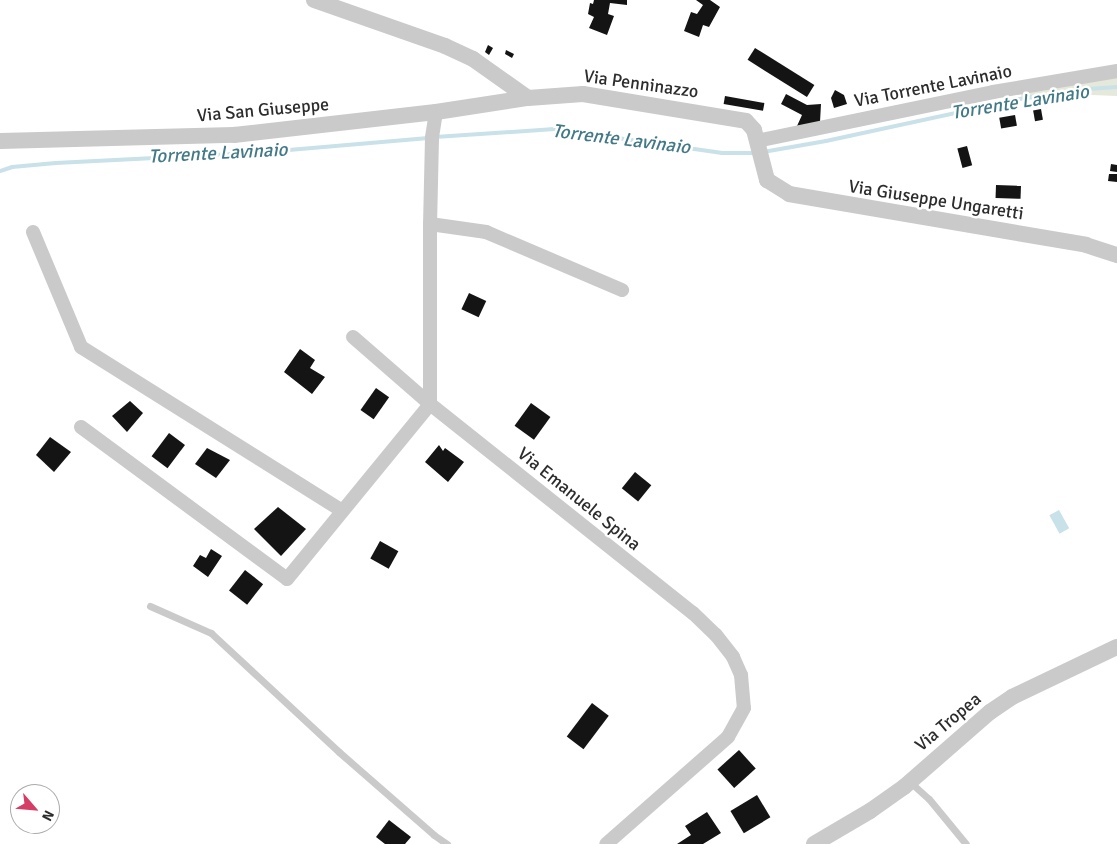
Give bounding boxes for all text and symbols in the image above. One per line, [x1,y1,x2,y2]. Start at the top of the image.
street label: Via Torrente Lavinaio [852,60,1014,112]
street label: Via Penninazzo [582,65,700,103]
water label: Torrente Lavinaio [950,81,1090,125]
street label: Via San Giuseppe [196,93,330,127]
water label: Torrente Lavinaio [551,120,691,160]
water label: Torrente Lavinaio [148,139,288,169]
street label: Via Giuseppe Ungaretti [847,175,1025,225]
street label: Via Emanuele Spina [513,443,645,555]
street label: Via Tropea [911,688,985,756]
north arrow [10,784,60,834]
text: N [38,807,58,824]

